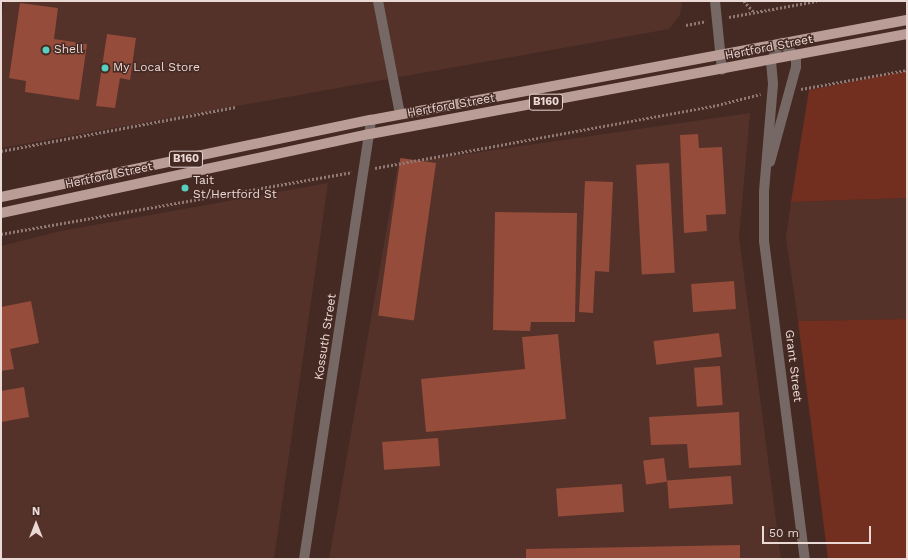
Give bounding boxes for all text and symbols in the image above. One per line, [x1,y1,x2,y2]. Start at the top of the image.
street label: Hertford Street [724,32,814,64]
place label: Shell [54,43,83,57]
marker: Shell [41,45,51,55]
place label: My Local Store [113,61,201,75]
marker: My Local Store [100,63,110,73]
street label: Hertford Street [406,91,496,121]
road number: B160 [528,93,564,111]
road number: B160 [168,150,204,168]
street label: Hertford Street [64,160,154,192]
place label: Tait St/Hertford St [193,174,277,202]
marker: Tait St/Hertford St [180,183,190,193]
street label: Kossuth Street [312,293,340,381]
street label: Grant Street [781,329,805,403]
north arrow [16,504,56,544]
text: N [32,505,40,518]
scale bar [764,518,873,544]
text: 50 m [769,526,799,540]

